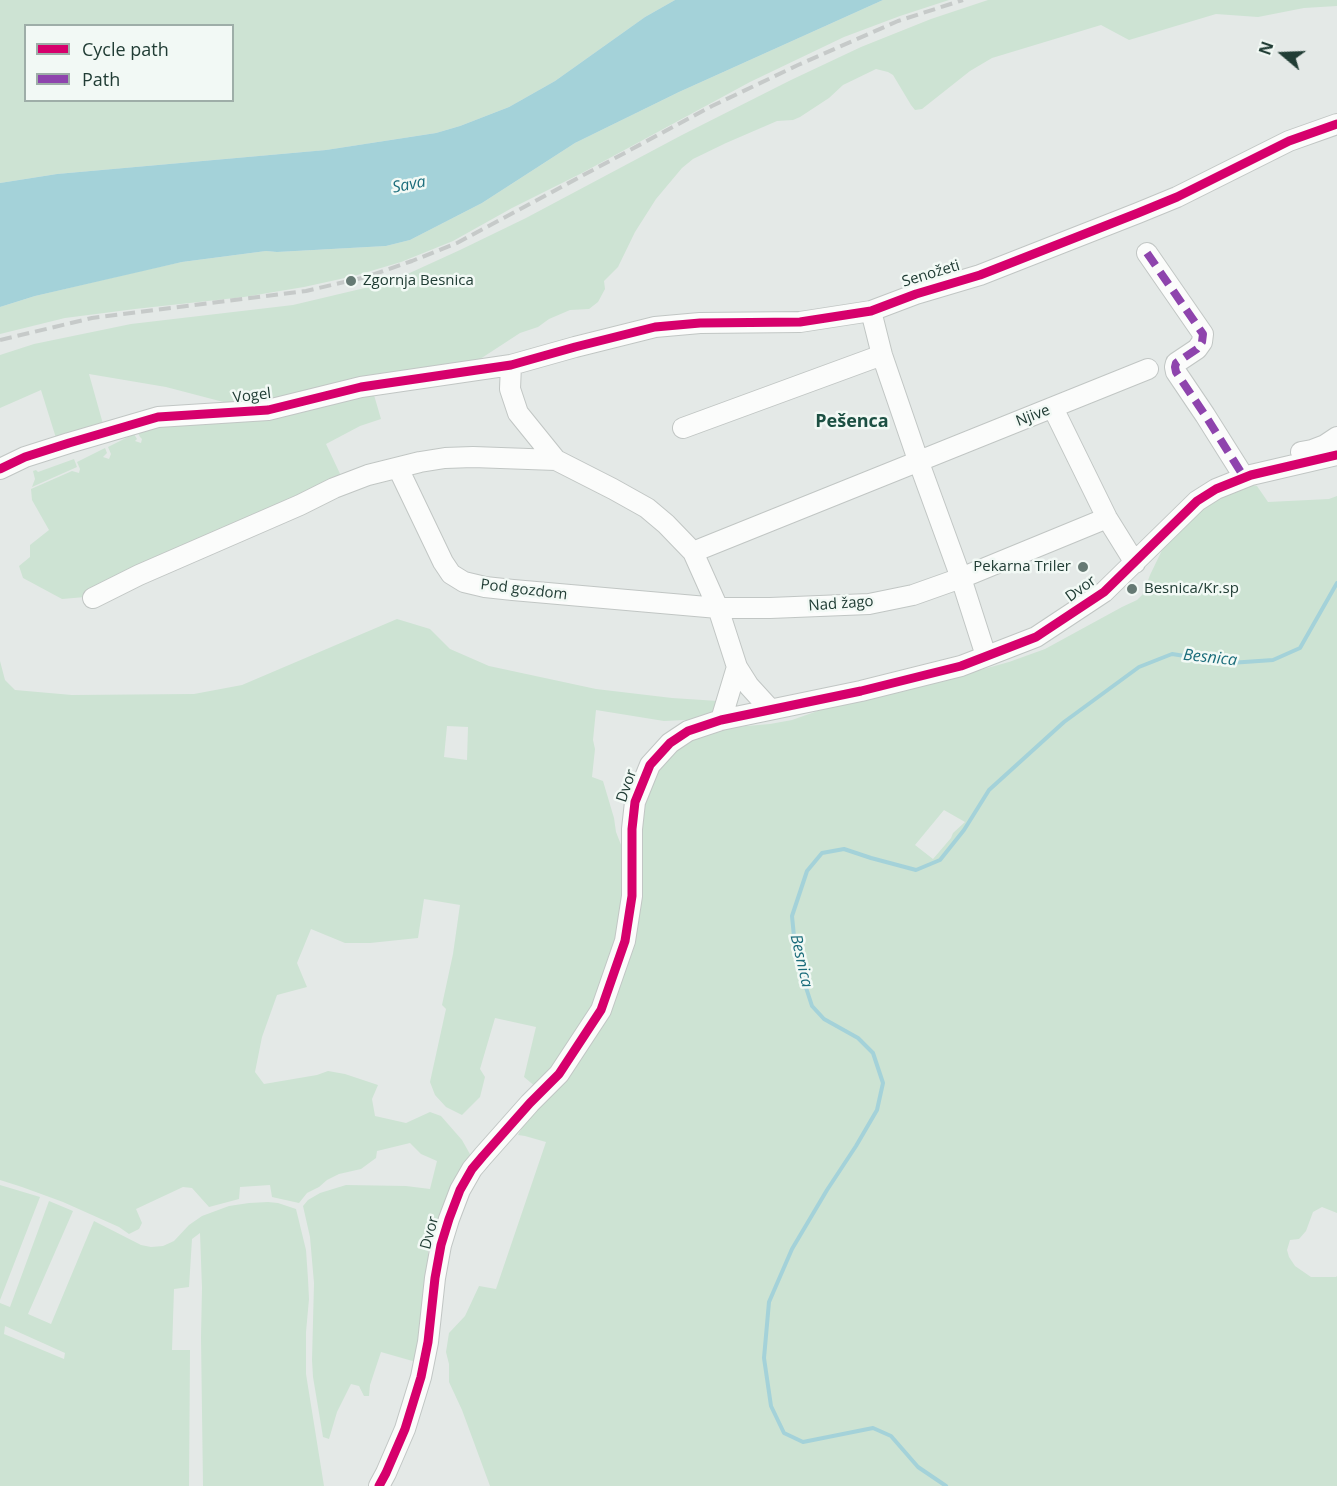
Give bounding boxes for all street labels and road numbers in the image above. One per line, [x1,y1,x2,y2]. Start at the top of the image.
street label: Senožeti [900,257,962,291]
street label: Vogel [232,385,272,407]
street label: Njive [1014,401,1052,431]
street label: Dvor [1062,572,1100,606]
street label: Pod gozdom [480,576,568,604]
street label: Nad žago [808,593,874,615]
street label: Dvor [613,767,641,805]
street label: Dvor [417,1214,443,1252]

